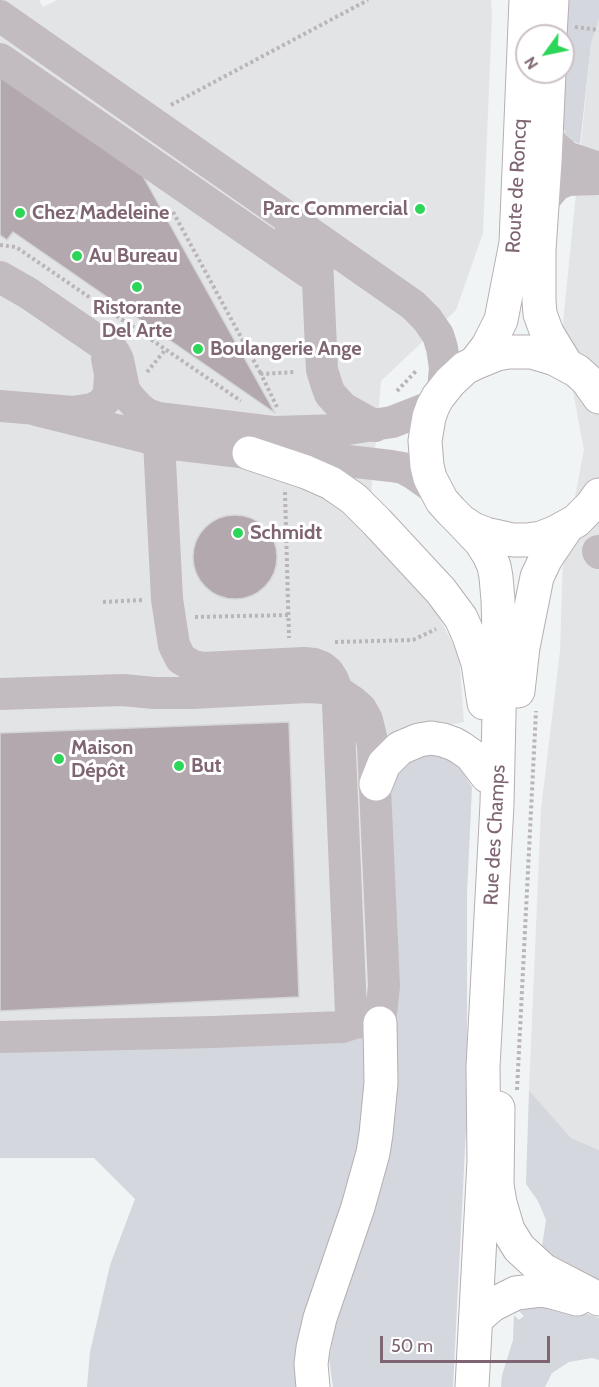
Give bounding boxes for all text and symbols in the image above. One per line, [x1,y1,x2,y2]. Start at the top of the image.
north arrow [515,24,575,84]
text: N [520,53,542,73]
street label: Route de Roncq [502,118,532,254]
place label: Parc Commercial [262,197,408,221]
place label: Chez Madeleine [32,201,169,225]
marker: Parc Commercial [413,202,427,216]
marker: Chez Madeleine [13,206,27,220]
place label: Au Bureau [89,244,178,268]
marker: Au Bureau [70,249,84,263]
marker: Ristorante Del Arte [130,280,144,294]
place label: Ristorante Del Arte [93,296,181,343]
place label: Boulangerie Ange [210,337,361,361]
marker: Boulangerie Ange [191,342,205,356]
place label: Schmidt [250,521,322,545]
marker: Schmidt [231,526,245,540]
place label: Maison Dépôt [71,736,133,783]
marker: Maison Dépôt [52,752,66,766]
place label: But [191,754,221,778]
marker: But [172,759,186,773]
street label: Rue des Champs [479,764,511,906]
scale bar [383,1324,552,1362]
text: 50 m [391,1335,433,1357]

